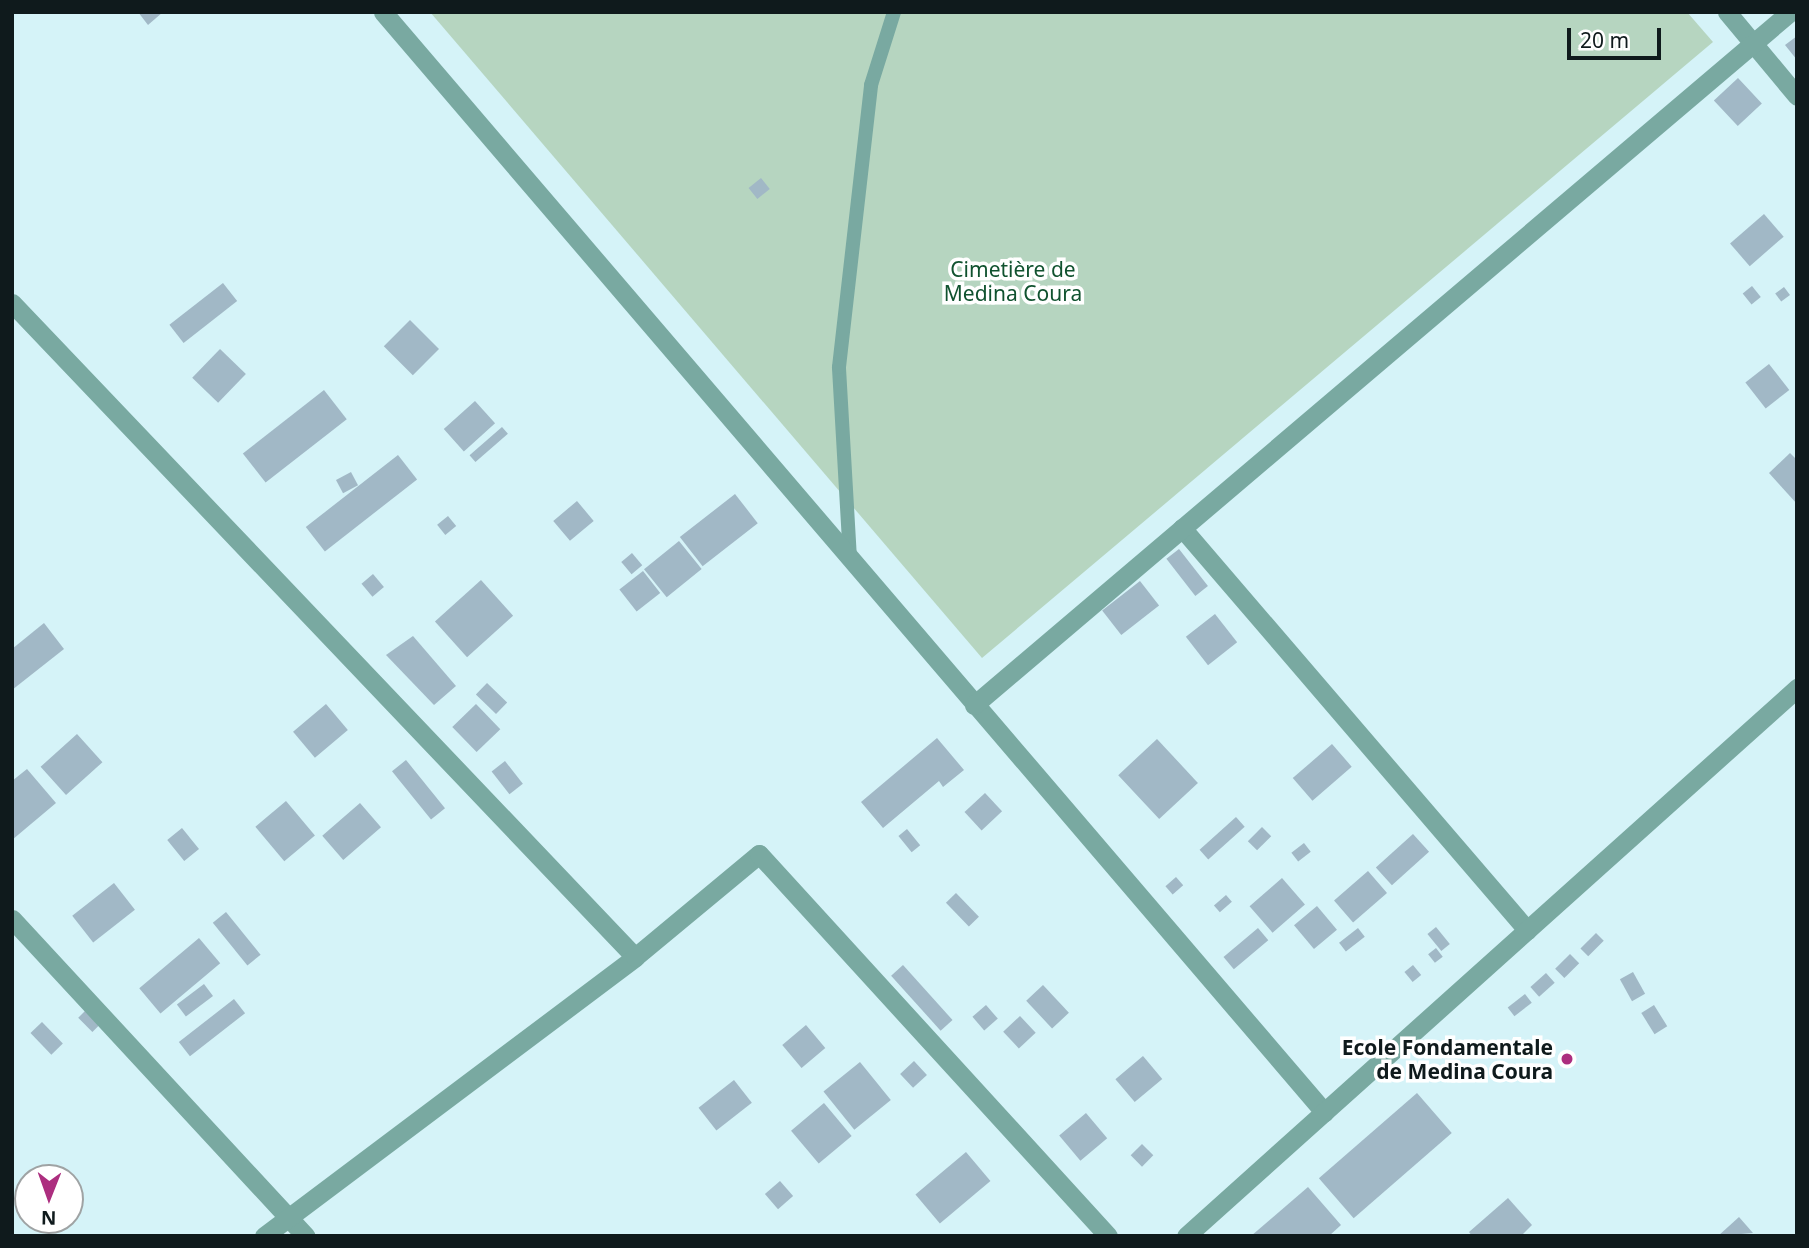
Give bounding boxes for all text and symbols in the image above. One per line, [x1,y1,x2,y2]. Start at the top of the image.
scale bar [1571,14,1666,58]
text: 20 m [1580,26,1629,54]
park label: Cimetière de Medina Coura [944,256,1082,306]
place label: Ecole Fondamentale de Medina Coura [1342,1034,1553,1084]
marker: Ecole Fondamentale de Medina Coura [1559,1051,1575,1067]
north arrow [14,1164,84,1234]
text: N [41,1205,57,1231]

